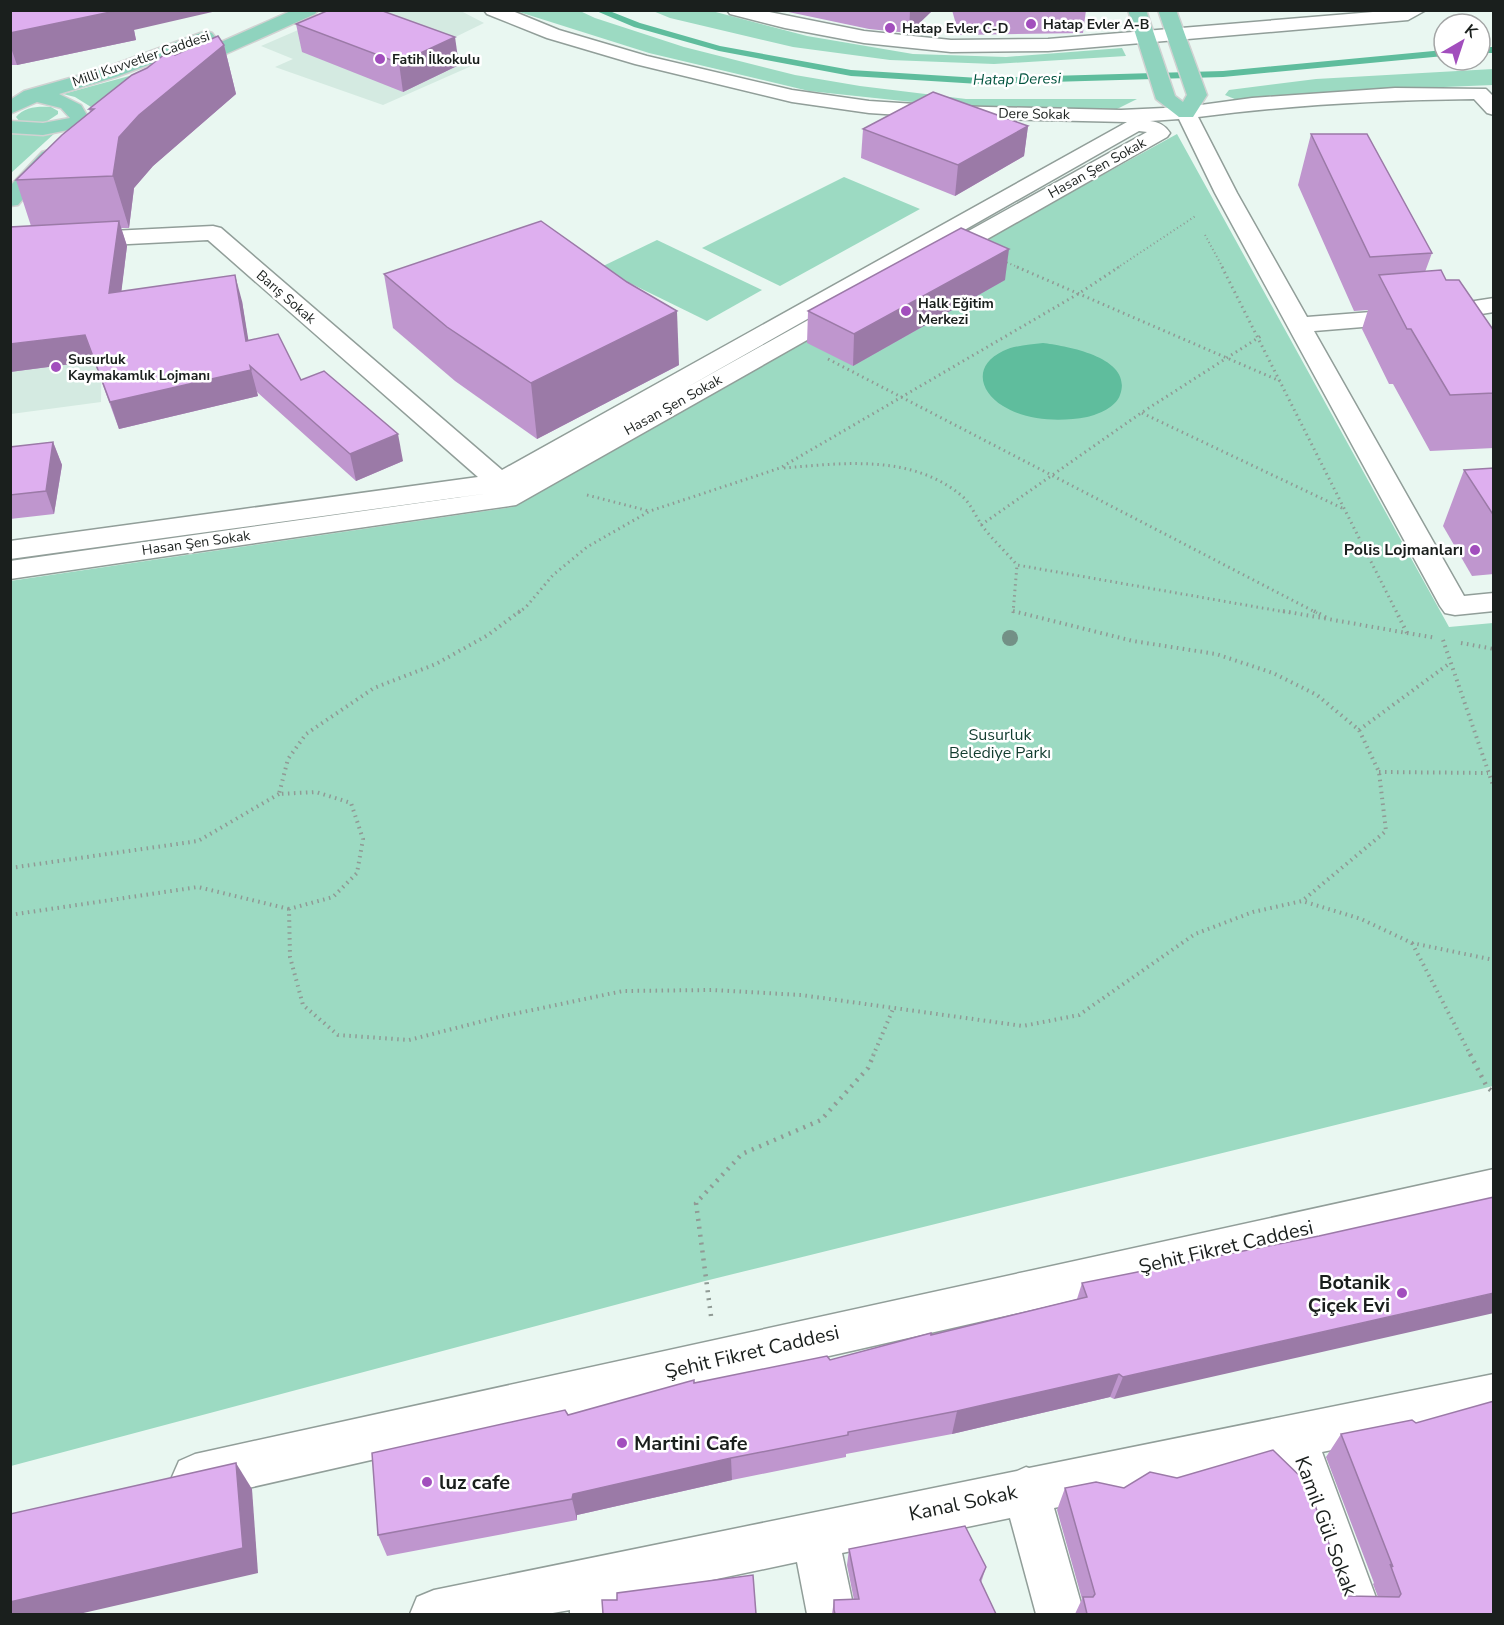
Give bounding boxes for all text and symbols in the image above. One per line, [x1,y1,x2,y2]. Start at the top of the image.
north arrow [1432,12,1492,72]
place label: Hatap Evler A-B [1043,15,1149,34]
marker: Hatap Evler A-B [1024,17,1038,31]
place label: Hatap Evler C-D [902,19,1008,38]
text: K [1460,19,1483,44]
marker: Hatap Evler C-D [883,21,897,35]
street label: Milli Kuvvetler Caddesi [70,27,212,91]
place label: Fatih İlkokulu [392,50,480,69]
marker: Fatih İlkokulu [373,52,387,66]
water label: Hatap Deresi [973,68,1062,90]
street label: Dere Sokak [998,104,1071,124]
street label: Hasan Şen Sokak [1045,133,1150,203]
street label: Barış Sokak [252,266,321,329]
place label: Halk Eğitim Merkezi [918,294,994,329]
marker: Halk Eğitim Merkezi [899,304,913,318]
place label: Susurluk Kaymakamlık Lojmanı [68,350,210,385]
marker: Susurluk Kaymakamlık Lojmanı [49,360,63,374]
street label: Hasan Şen Sokak [621,370,726,440]
street label: Hasan Şen Sokak [141,526,252,560]
place label: Polis Lojmanları [1344,539,1463,561]
marker: Polis Lojmanları [1468,543,1482,557]
park label: Susurluk Belediye Parkı [949,724,1051,764]
street label: Şehit Fikret Caddesi [1136,1214,1316,1280]
place label: Botanik Çiçek Evi [1308,1269,1391,1319]
marker: Botanik Çiçek Evi [1395,1286,1409,1300]
street label: Şehit Fikret Caddesi [662,1319,842,1385]
place label: Martini Cafe [634,1430,748,1457]
marker: Martini Cafe [615,1436,629,1450]
street label: Kamil Gül Sokak [1288,1452,1364,1600]
place label: luz cafe [439,1469,510,1496]
marker: luz cafe [420,1475,434,1489]
street label: Kanal Sokak [906,1478,1021,1528]

